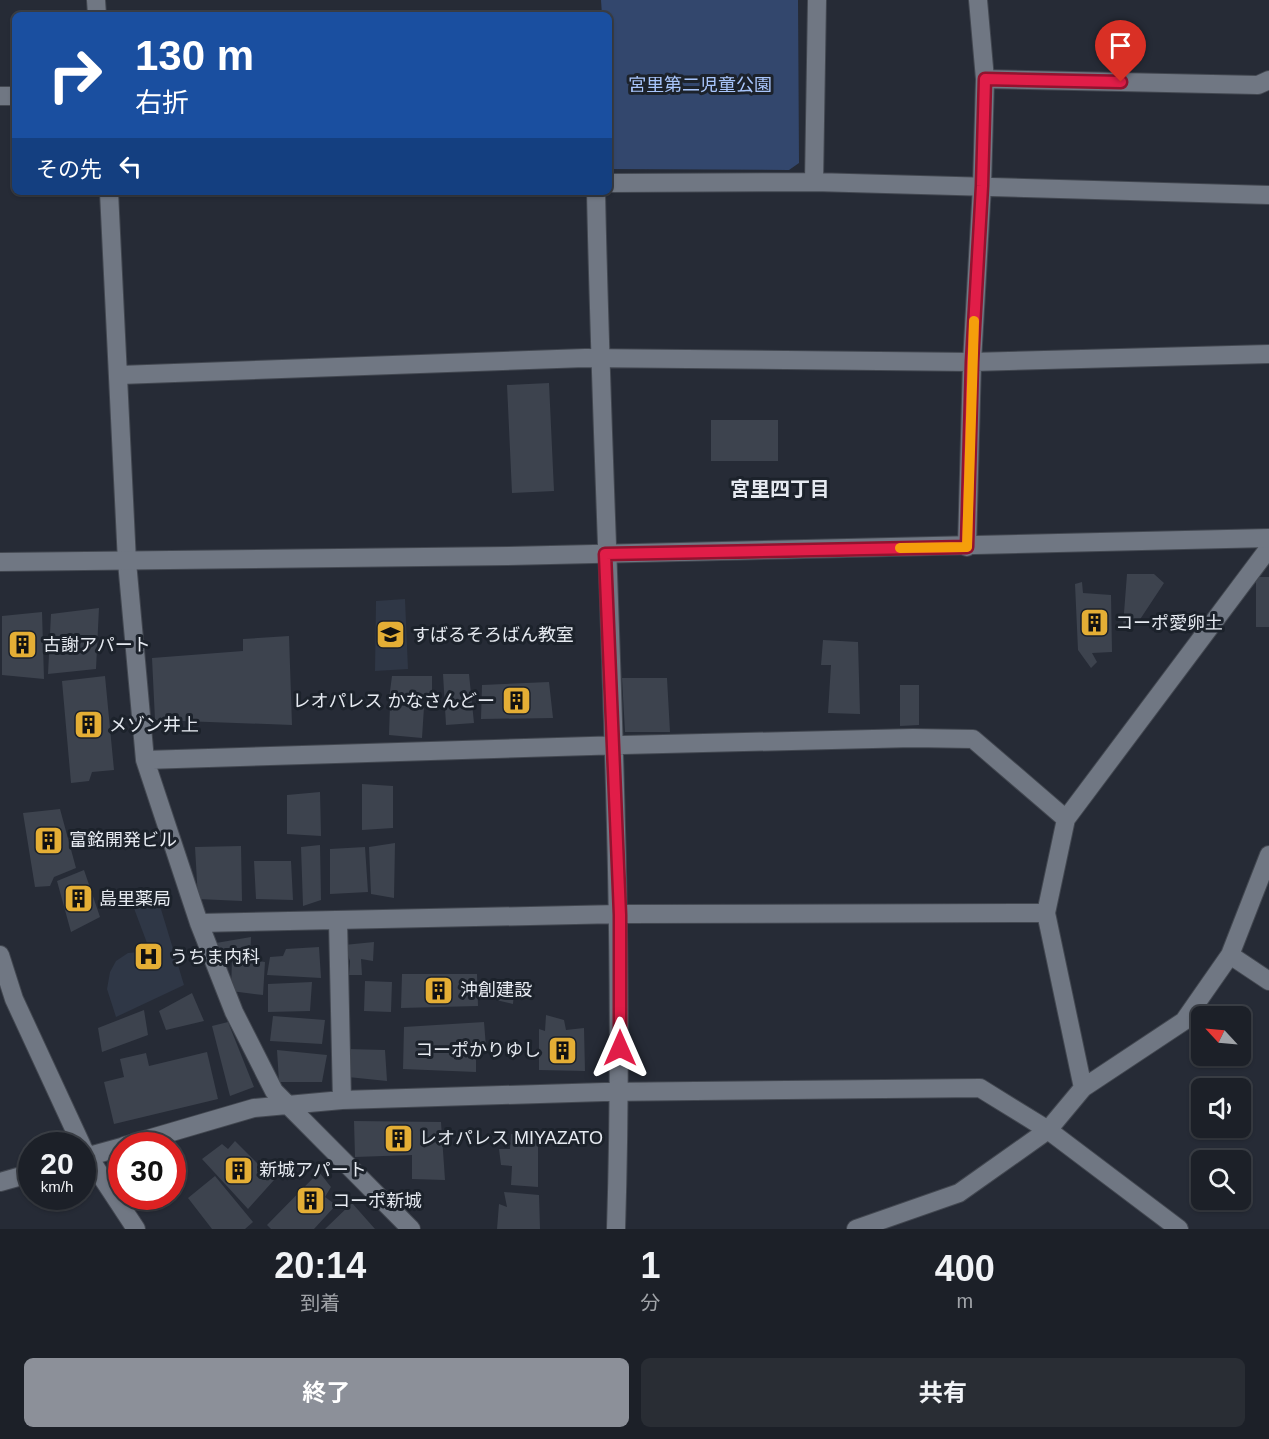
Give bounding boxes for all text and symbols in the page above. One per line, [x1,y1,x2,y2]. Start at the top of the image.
pin [1095,20,1146,82]
icon: arrive [1104,29,1137,62]
text: 130 m [135,32,254,79]
icon: right [36,36,114,114]
park label: 宮里第二児童公園 [628,75,772,95]
text: 右折 [135,88,189,118]
icon: left [114,150,147,183]
text: その先 [36,157,102,182]
district label: 宮里四丁目 [730,478,830,500]
building icon: コーポ愛卵土 [1078,607,1110,639]
place label: コーポ愛卵土 [1115,613,1223,633]
school or university icon: すばるそろばん教室 [375,619,407,651]
place label: すばるそろばん教室 [412,625,574,645]
building icon: 古謝アパート [6,629,38,661]
place label: 古謝アパート [43,635,151,655]
building icon: レオパレス かなさんどー [500,685,532,717]
place label: レオパレス かなさんどー [293,691,495,711]
building icon: メゾン井上 [72,709,104,741]
place label: メゾン井上 [109,715,199,735]
building icon: 富銘開発ビル [32,824,64,856]
place label: 富銘開発ビル [69,830,177,850]
building icon: 島里薬局 [62,883,94,915]
place label: 島里薬局 [99,889,171,909]
hospital icon: うちま内科 [133,941,165,973]
place label: うちま内科 [170,947,260,967]
building icon: 沖創建設 [423,974,455,1006]
place label: 沖創建設 [460,980,532,1000]
north arrow [1191,1006,1251,1066]
map controls [1191,1006,1251,1210]
position arrow [588,1016,652,1080]
building icon: コーポかりゆし [546,1034,578,1066]
place label: コーポかりゆし [415,1040,541,1060]
button: sound [1191,1078,1251,1138]
building icon: レオパレス MIYAZATO [382,1122,414,1154]
place label: レオパレス MIYAZATO [419,1128,603,1148]
speed limit sign: 30 [108,1132,186,1210]
text: 20 [40,1147,74,1180]
button: search [1191,1150,1251,1210]
building icon: 新城アパート [222,1154,254,1186]
place label: 新城アパート [259,1160,367,1180]
text: km/h [41,1178,73,1195]
building icon: コーポ新城 [295,1185,327,1217]
place label: コーポ新城 [332,1191,422,1211]
text: 20:14 [274,1245,366,1286]
text: 1 [640,1245,661,1286]
text: 400 [935,1248,995,1289]
text: m [956,1290,973,1312]
text: 到着 [300,1292,340,1314]
text: 分 [641,1292,661,1314]
button: 終了 [24,1358,629,1427]
button: 共有 [641,1358,1245,1427]

